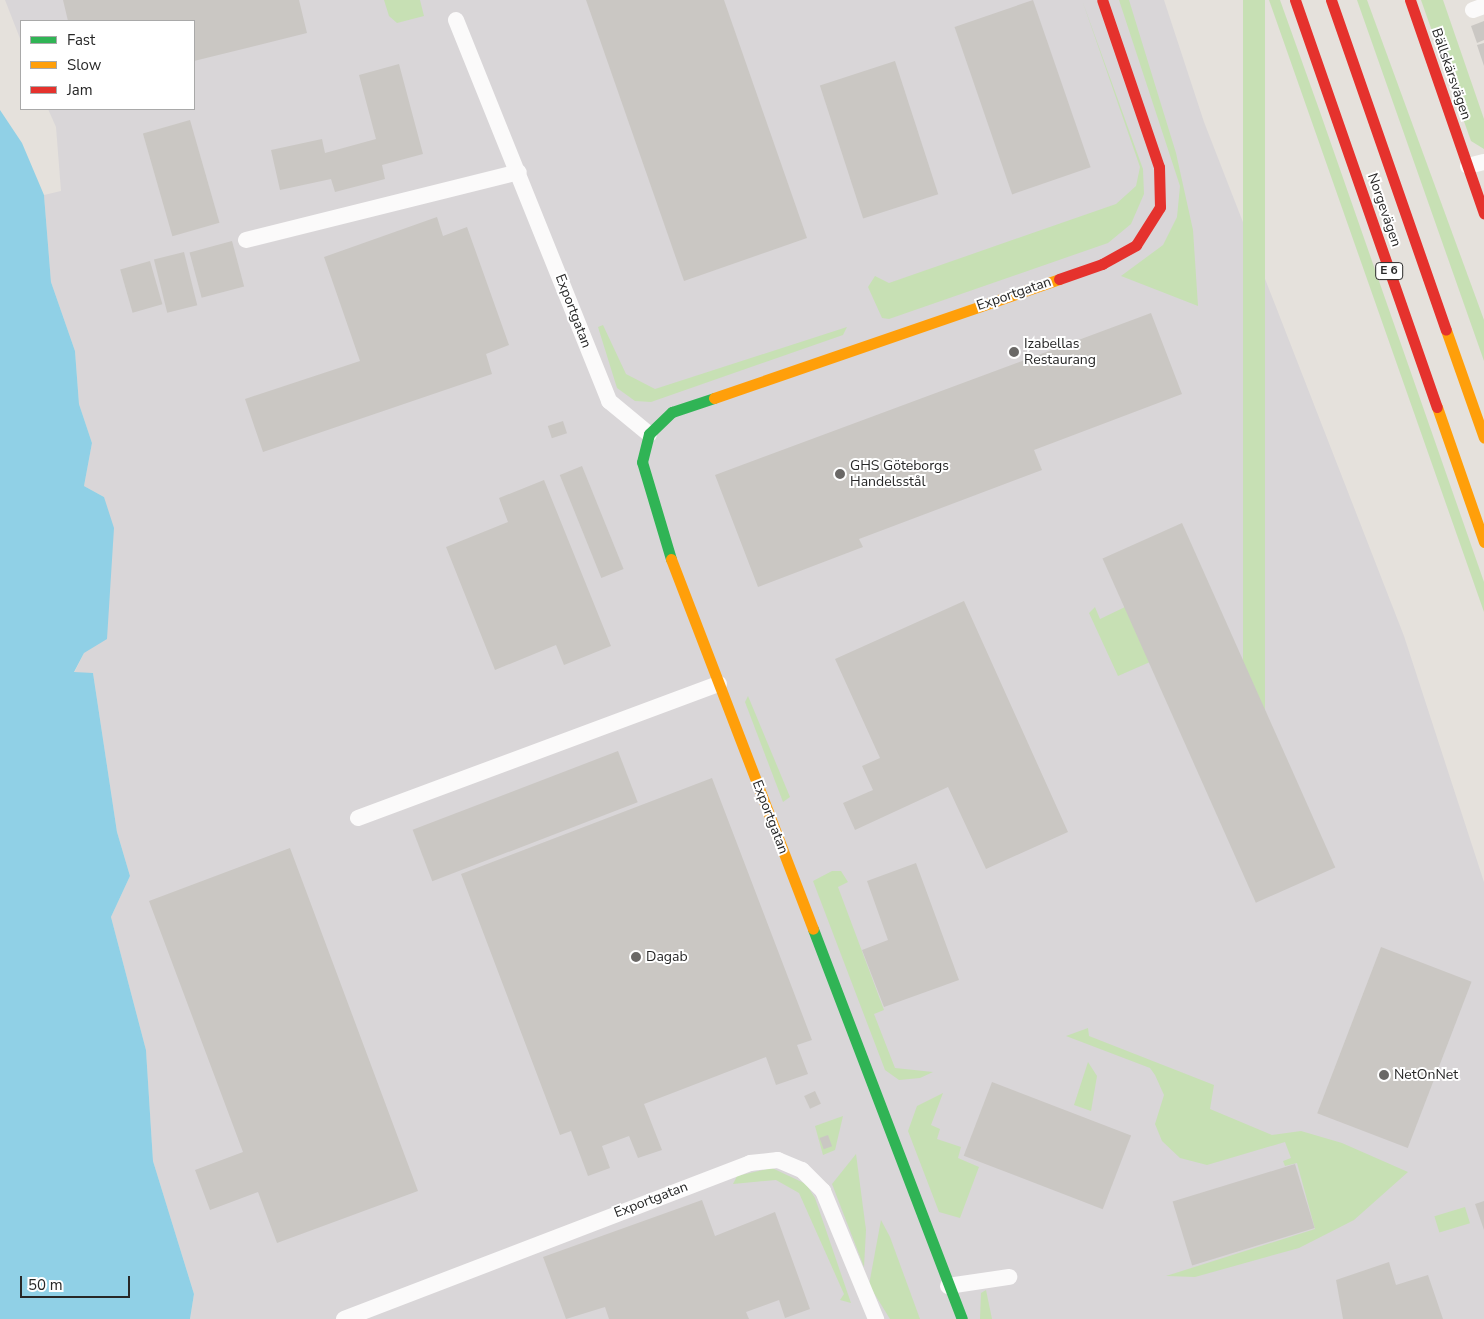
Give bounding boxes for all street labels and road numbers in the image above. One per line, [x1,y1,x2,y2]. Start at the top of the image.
street label: Bällskärsvägen [1427,26,1475,122]
street label: Norgevägen [1364,171,1404,249]
road number: E 6 [1374,262,1404,280]
street label: Exportgatan [551,272,595,350]
street label: Exportgatan [975,273,1053,315]
street label: Exportgatan [748,778,792,856]
street label: Exportgatan [612,1178,690,1222]

